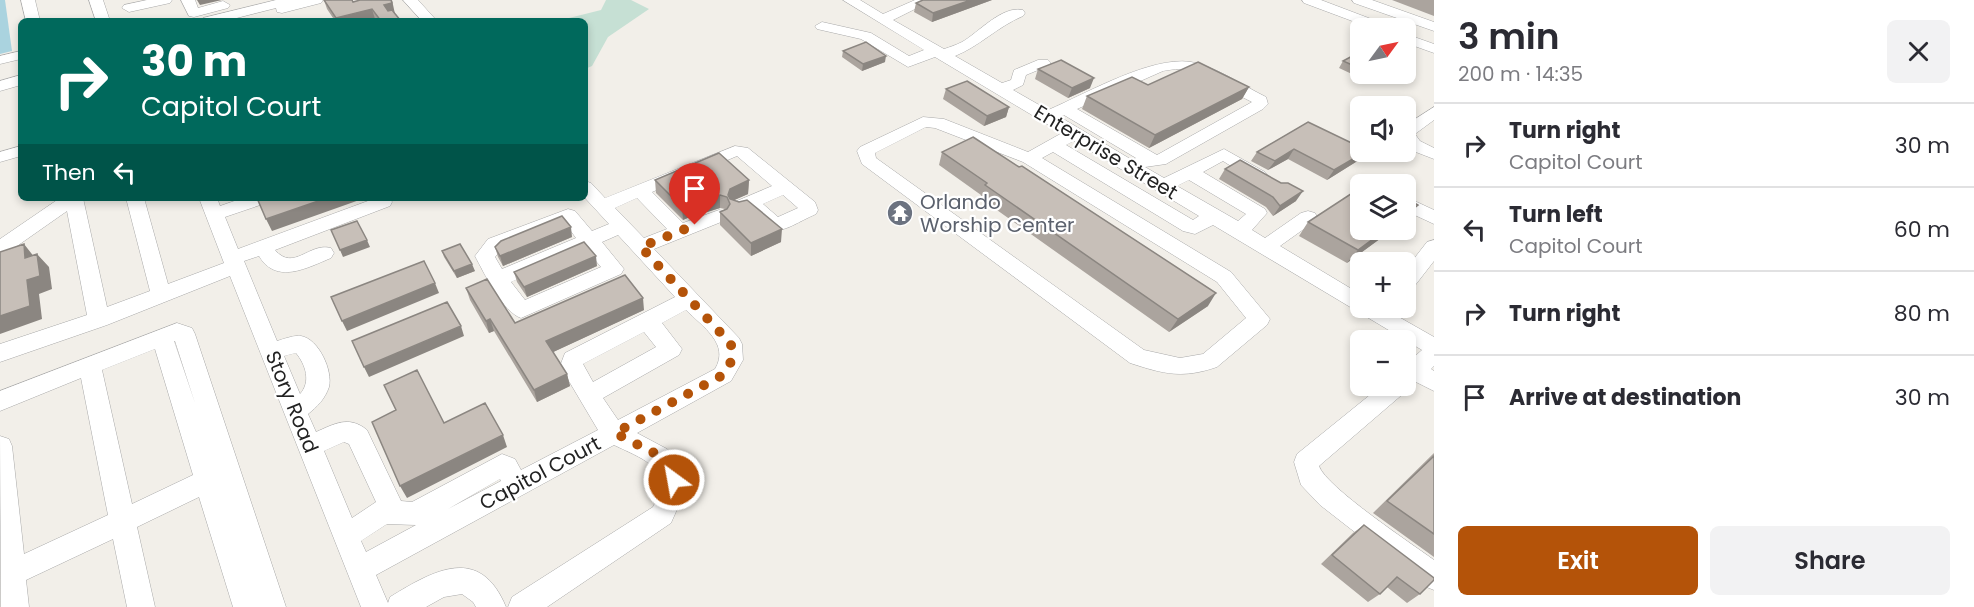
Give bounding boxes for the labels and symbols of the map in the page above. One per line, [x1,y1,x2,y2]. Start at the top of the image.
north arrow [1350,18,1416,84]
street label: Enterprise Street [1029,98,1183,206]
pin [669,163,720,225]
place label: Orlando Worship Center [920,188,1075,239]
temple icon: Orlando Worship Center [885,198,915,228]
street label: Story Road [259,347,325,457]
street label: Capitol Court [474,429,606,517]
position arrow [642,448,706,512]

